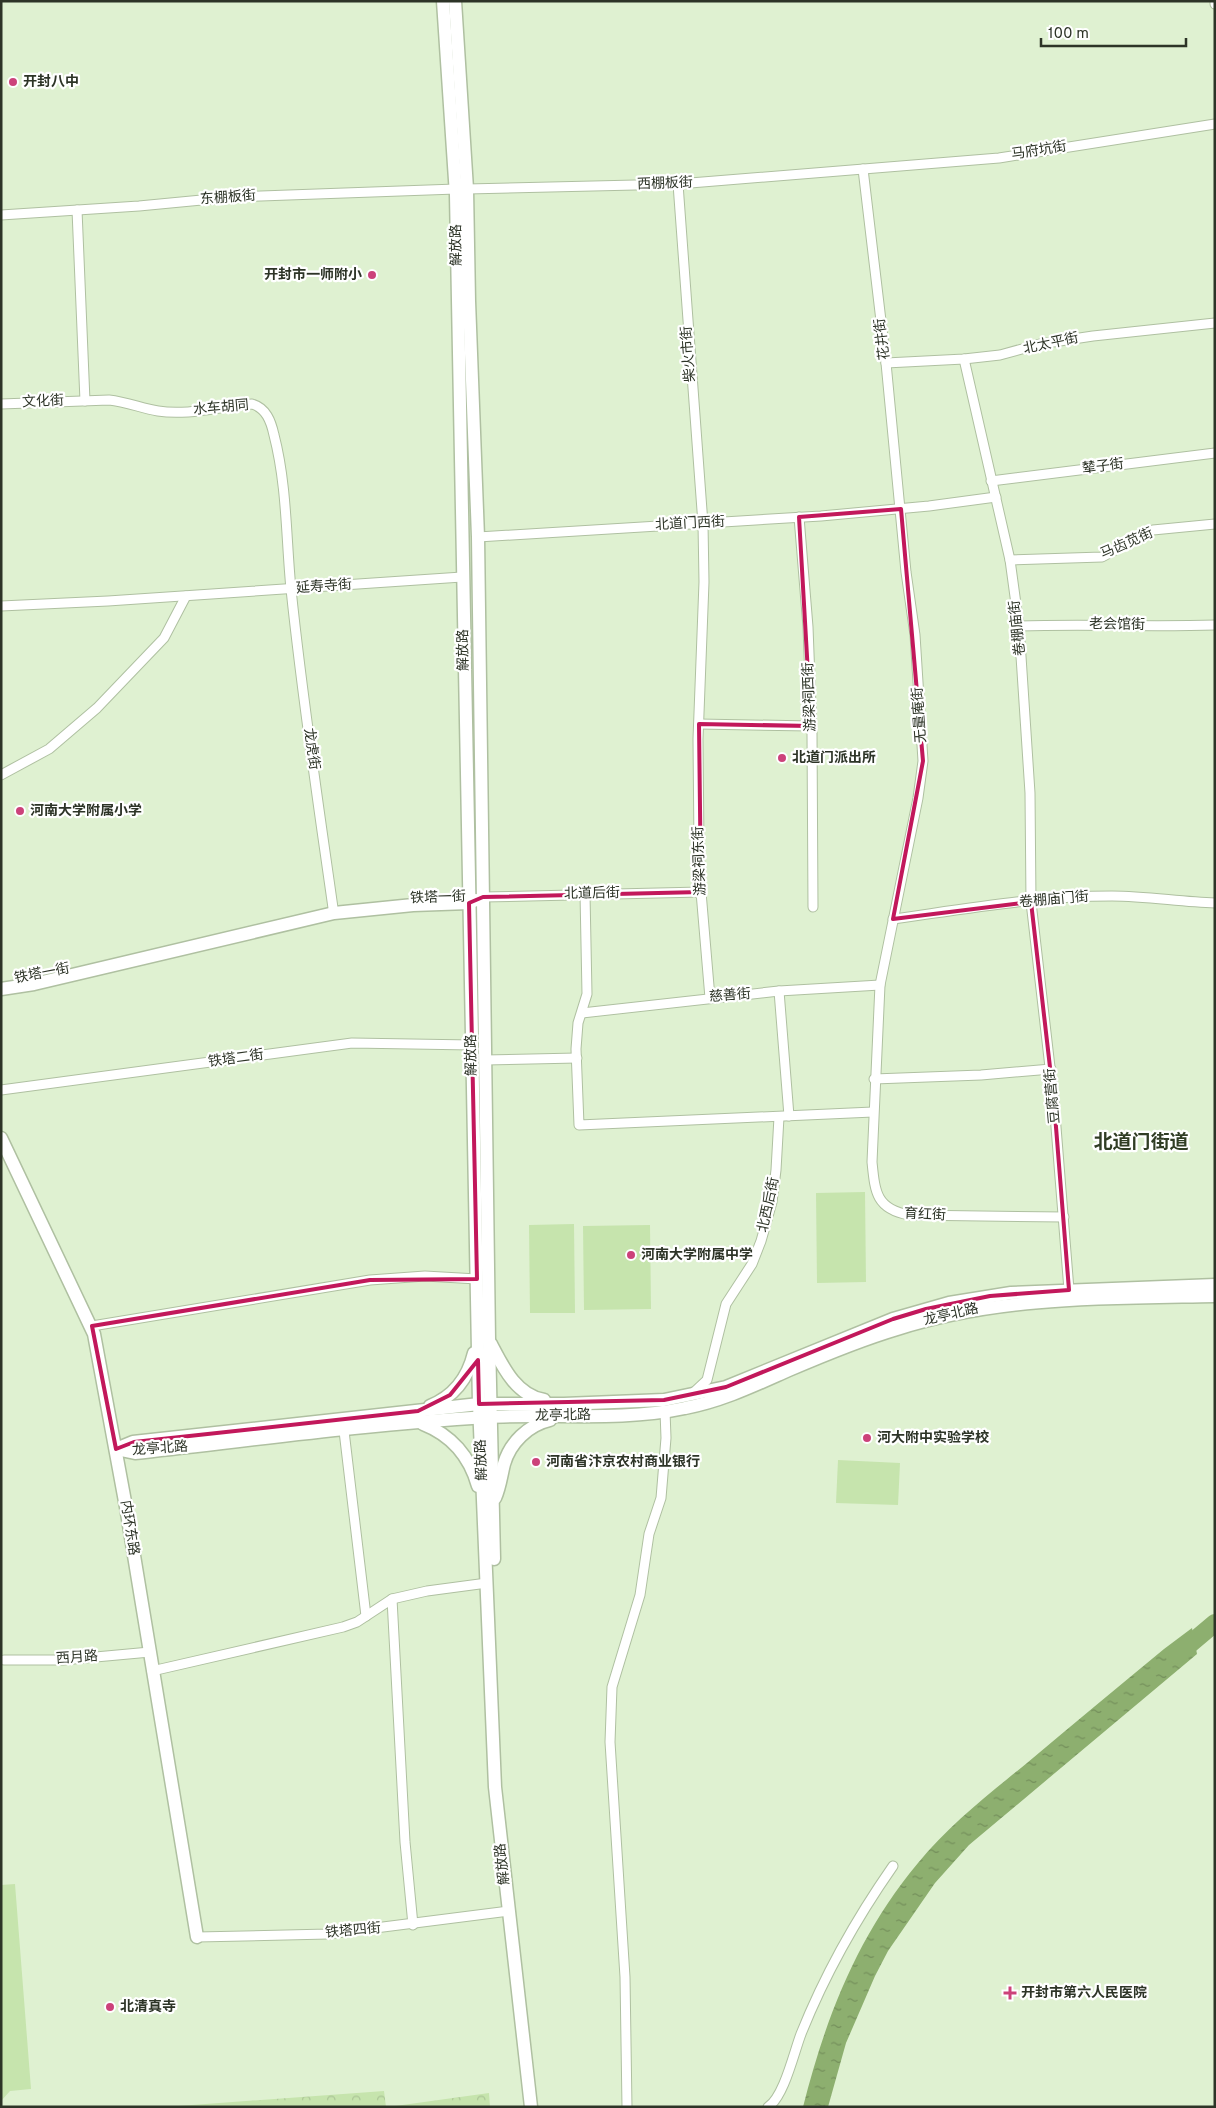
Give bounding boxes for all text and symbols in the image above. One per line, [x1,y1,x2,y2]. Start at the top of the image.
scale bar [1041,15,1186,47]
text: 100 m [1048,25,1089,44]
place label: 开封八中 [23,73,79,91]
marker: 开封八中 [7,76,19,88]
street label: 马府坑街 [1010,137,1068,164]
street label: 西棚板街 [637,175,693,193]
street label: 东棚板街 [199,188,257,208]
street label: 解放路 [448,224,466,266]
place label: 开封市一师附小 [264,266,362,284]
marker: 开封市一师附小 [366,269,378,281]
street label: 花井街 [871,317,894,361]
street label: 柴火市街 [679,325,699,383]
street label: 北太平街 [1022,329,1080,358]
street label: 文化街 [22,391,64,412]
street label: 水车胡同 [192,396,250,419]
street label: 辇子街 [1081,455,1125,478]
street label: 北道门西街 [655,513,725,534]
street label: 马齿苋街 [1098,525,1156,563]
street label: 延寿寺街 [295,576,353,597]
street label: 卷棚庙街 [1007,599,1029,657]
street label: 老会馆街 [1089,616,1145,634]
street label: 解放路 [455,629,473,671]
street label: 游梁祠西街 [800,662,820,732]
street label: 无量庵街 [909,686,930,744]
street label: 龙虎街 [300,727,323,771]
place label: 北道门派出所 [792,749,876,767]
marker: 北道门派出所 [776,752,788,764]
place label: 河南大学附属小学 [30,803,142,820]
marker: 河南大学附属小学 [14,805,26,817]
street label: 游梁祠东街 [690,826,710,896]
street label: 北道后街 [564,884,620,903]
street label: 卷棚庙门街 [1018,888,1090,912]
street label: 铁塔一街 [410,889,466,907]
street label: 铁塔一街 [13,960,71,988]
street label: 慈善街 [708,986,752,1006]
street label: 解放路 [463,1034,481,1076]
street label: 铁塔二街 [207,1047,265,1071]
street label: 豆腐营街 [1041,1067,1064,1125]
district label: 北道门街道 [1093,1131,1189,1155]
street label: 北西后街 [754,1176,783,1234]
street label: 育红街 [904,1205,946,1225]
place label: 河南大学附属中学 [641,1247,753,1264]
marker: 河南大学附属中学 [625,1249,637,1261]
street label: 龙亭北路 [922,1299,980,1330]
street label: 龙亭北路 [535,1406,591,1425]
place label: 河大附中实验学校 [877,1429,989,1447]
marker: 河大附中实验学校 [861,1432,873,1444]
street label: 龙亭北路 [131,1438,189,1459]
street label: 解放路 [473,1439,491,1481]
place label: 河南省汴京农村商业银行 [546,1453,700,1471]
marker: 河南省汴京农村商业银行 [530,1456,542,1468]
street label: 内环东路 [116,1499,142,1557]
street label: 西月路 [55,1648,99,1668]
street label: 解放路 [492,1842,514,1886]
street label: 铁塔四街 [324,1920,382,1942]
place label: 开封市第六人民医院 [1021,1984,1147,2002]
marker: 开封市第六人民医院 [1003,1986,1017,2000]
place label: 北清真寺 [120,1999,176,2016]
marker: 北清真寺 [104,2001,116,2013]

